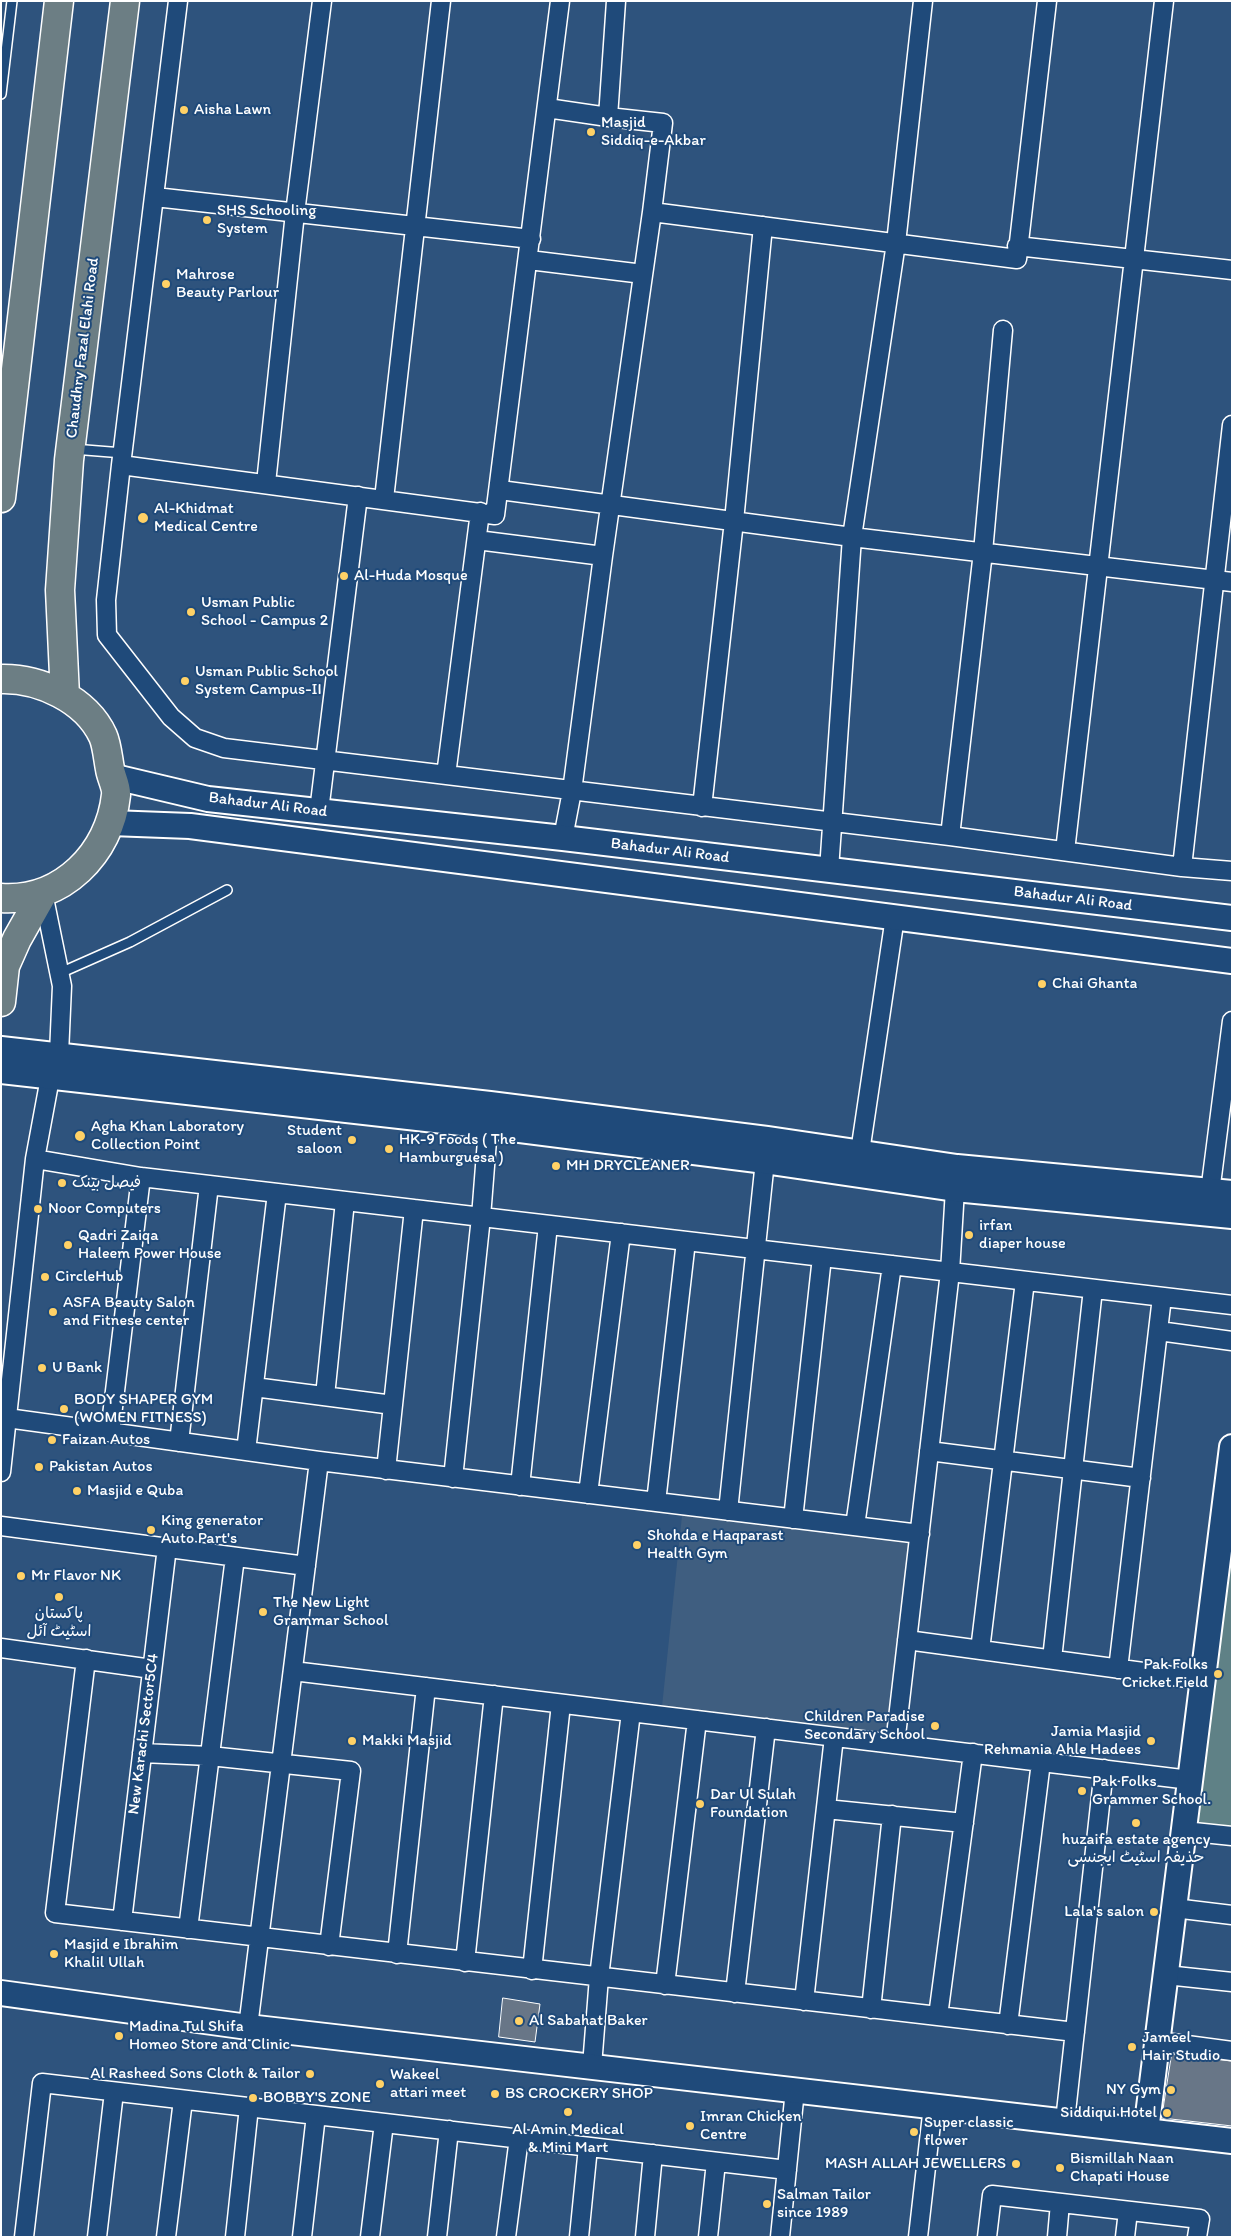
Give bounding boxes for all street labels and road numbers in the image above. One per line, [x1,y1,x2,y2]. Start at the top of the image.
street label: Chaudhry Fazal Elahi Road [62,257,104,439]
street label: Bahadur Ali Road [208,788,328,822]
street label: Bahadur Ali Road [610,834,730,868]
street label: Bahadur Ali Road [1013,882,1133,916]
street label: New Karachi Sector5C4 [125,1652,163,1816]

